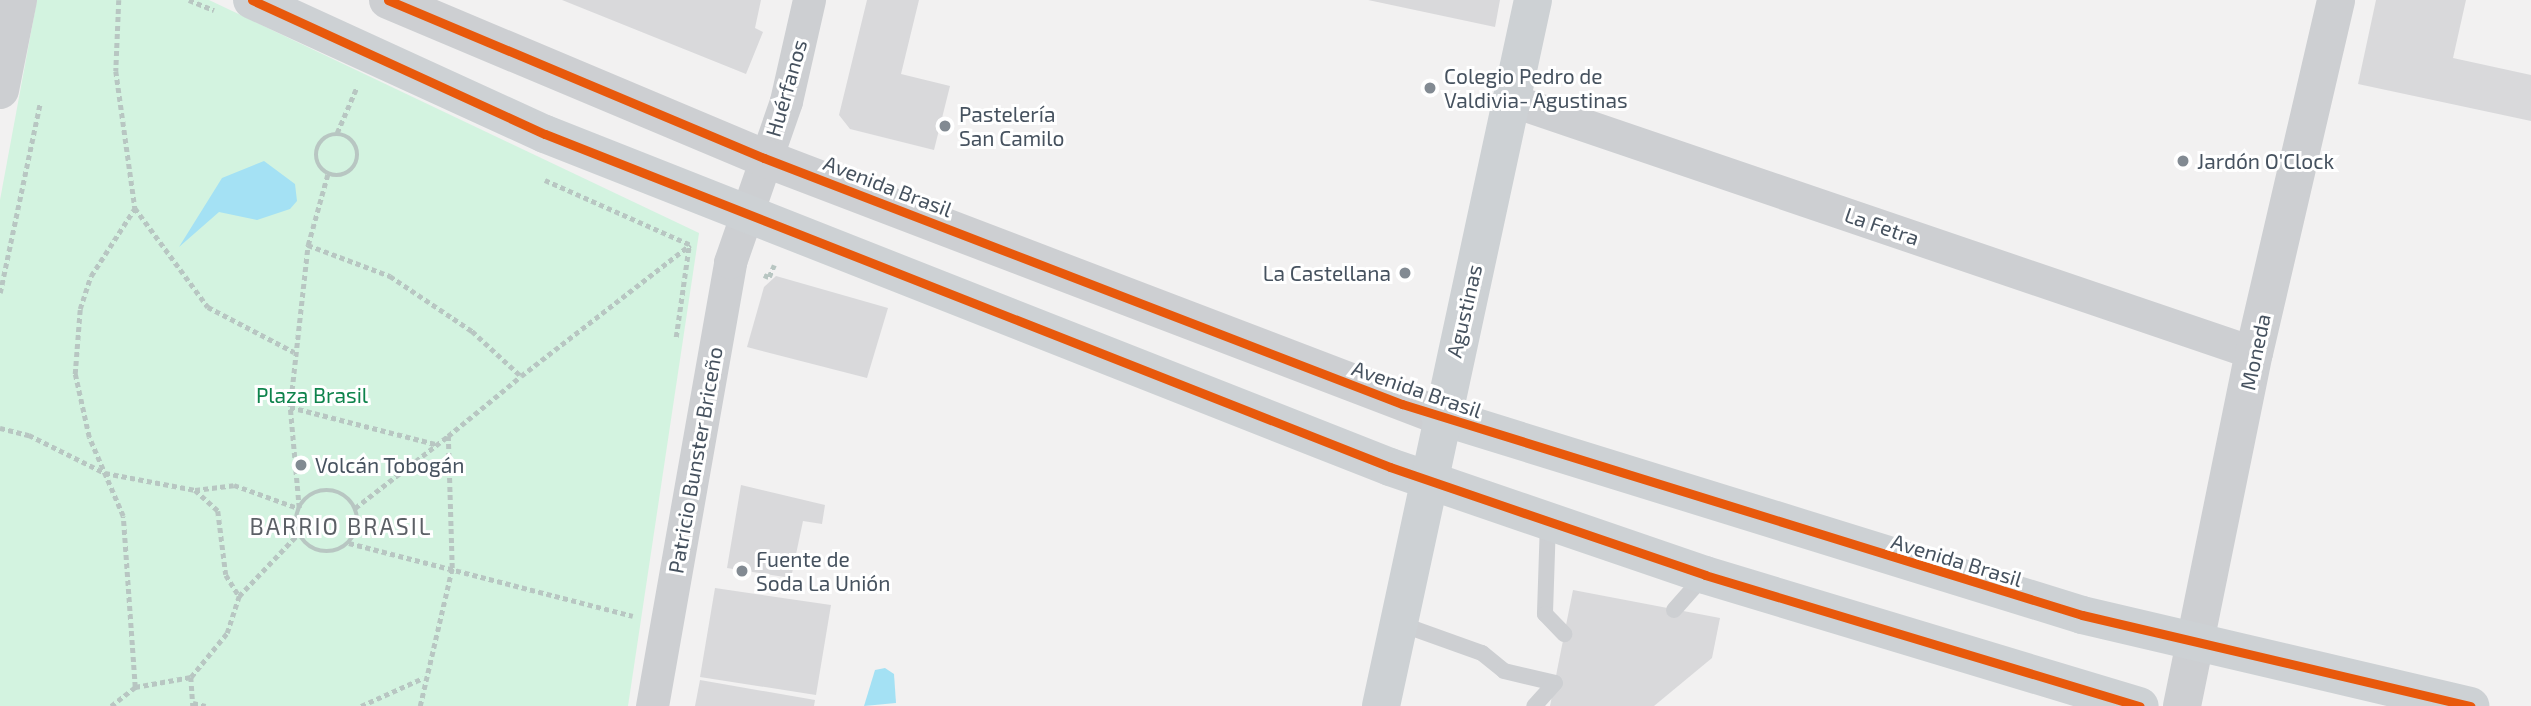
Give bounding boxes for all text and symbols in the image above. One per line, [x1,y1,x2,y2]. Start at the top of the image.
street label: Huérfanos [760,36,812,140]
place label: Colegio Pedro de Valdivia- Agustinas [1444,63,1628,113]
marker: Colegio Pedro de Valdivia- Agustinas [1422,80,1438,96]
place label: Pastelería San Camilo [959,101,1064,151]
marker: Pastelería San Camilo [937,118,953,134]
place label: Jardón O'Clock [2197,148,2334,174]
street label: Avenida Brasil [820,150,956,222]
marker: Jardón O'Clock [2175,153,2191,169]
street label: La Fetra [1841,202,1923,250]
place label: La Castellana [1263,260,1391,286]
street label: Agustinas [1441,262,1487,360]
marker: La Castellana [1397,265,1413,281]
street label: Moneda [2235,312,2275,392]
street label: Patricio Bunster Briceño [663,345,727,575]
street label: Avenida Brasil [1349,355,1485,423]
park label: Plaza Brasil [256,382,368,408]
place label: Volcán Tobogán [315,452,465,478]
marker: Volcán Tobogán [293,457,309,473]
district label: BARRIO BRASIL [251,512,431,540]
street label: Avenida Brasil [1888,528,2026,592]
place label: Fuente de Soda La Unión [756,546,890,596]
marker: Fuente de Soda La Unión [734,563,750,579]

